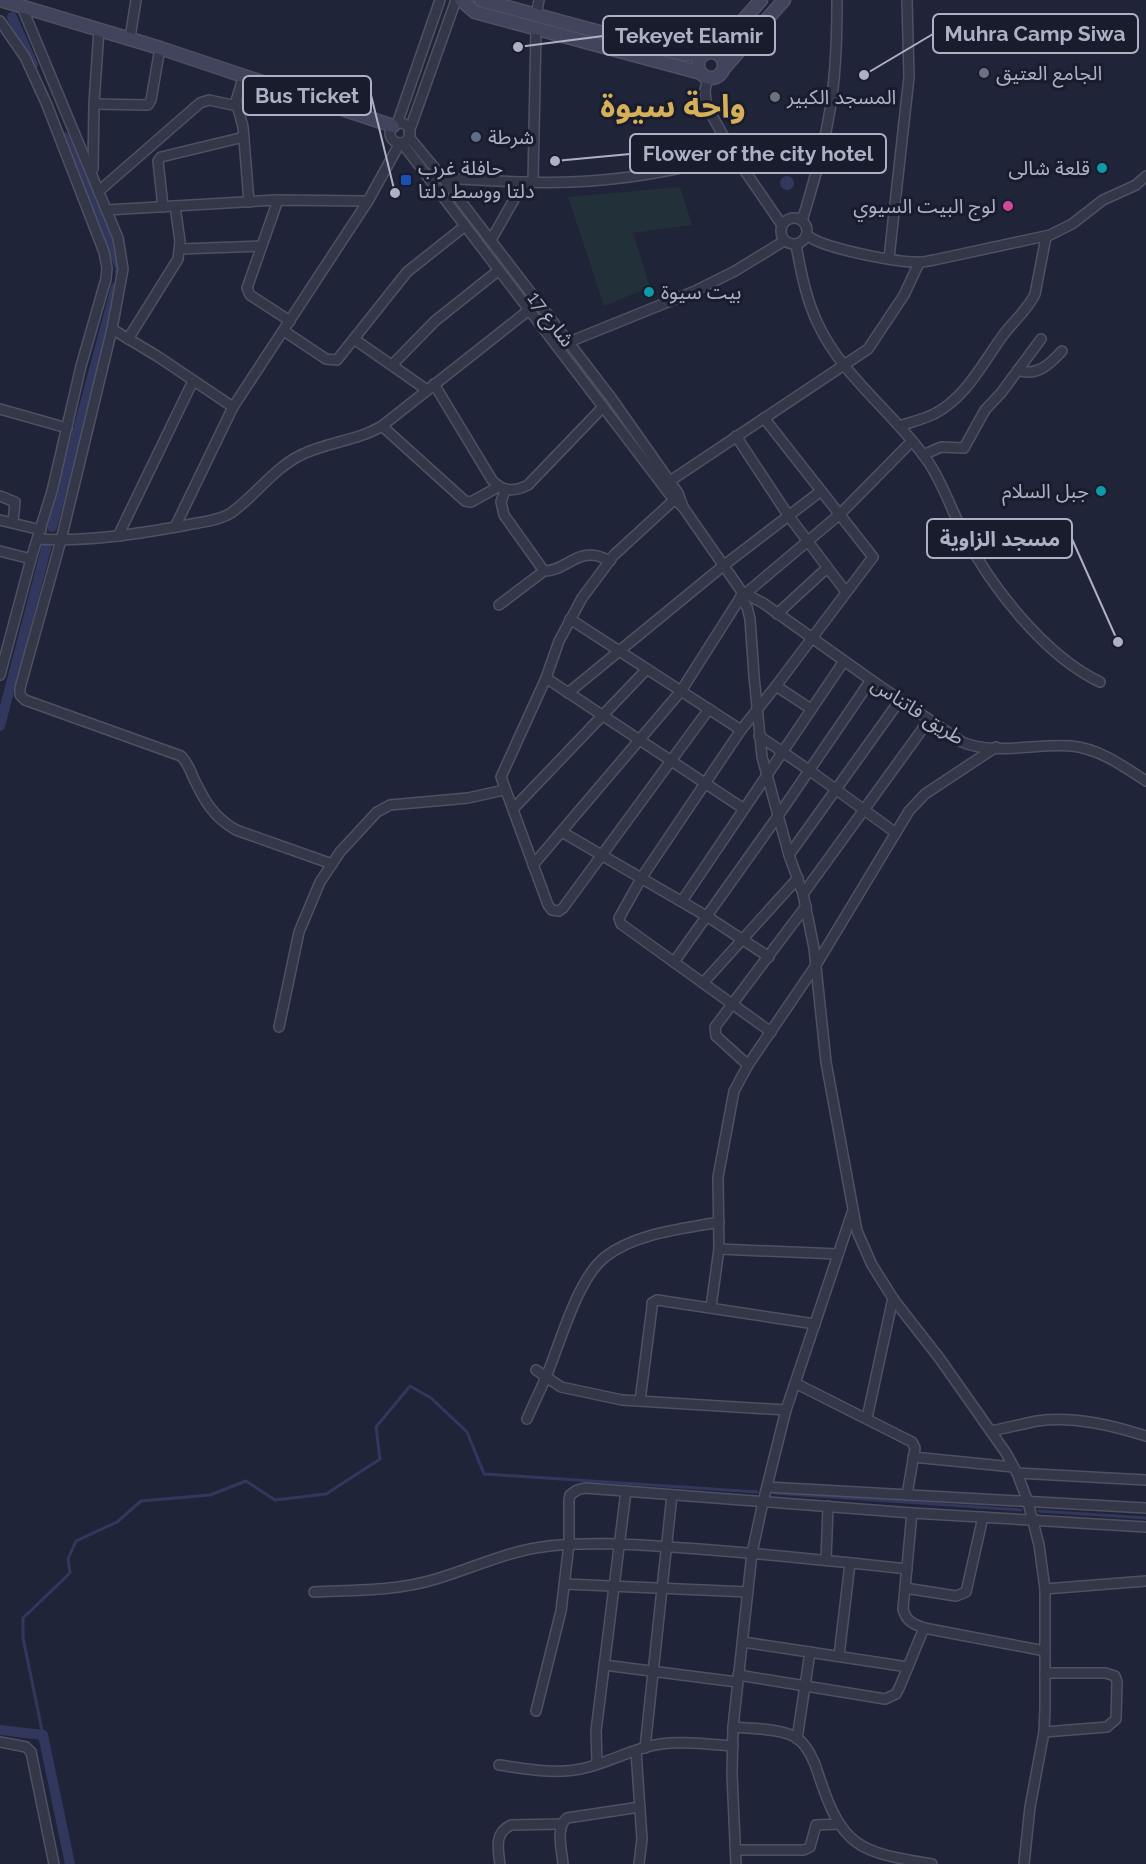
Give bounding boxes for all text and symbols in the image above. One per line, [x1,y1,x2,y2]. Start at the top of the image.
callout: Muhra Camp Siwa [933,14,1138,53]
callout: Tekeyet Elamir [603,16,775,55]
text: Muhra Camp Siwa [945,21,1125,46]
text: Tekeyet Elamir [615,23,763,48]
place label: الجامع العتيق [996,61,1102,88]
marker: الجامع العتيق [977,66,991,80]
callout: Bus Ticket [243,76,371,115]
text: Bus Ticket [255,83,359,108]
place label: المسجد الكبير [786,85,896,109]
district label: واحة سيوة [600,87,746,124]
marker: المسجد الكبير [768,90,782,104]
place label: شرطة [488,125,534,149]
marker: شرطة [469,130,483,144]
callout: Flower of the city hotel [630,134,886,173]
text: Flower of the city hotel [643,141,874,166]
place label: حافلة غرب دلتا ووسط دلتا [418,156,534,203]
place label: قلعة شالى [1008,156,1090,180]
marker: قلعة شالى [1095,161,1109,175]
marker: حافلة غرب دلتا ووسط دلتا [399,173,413,187]
place label: لوج البيت السيوي [853,194,996,222]
marker: لوج البيت السيوي [1001,199,1015,213]
place label: بيت سيوة [661,280,741,304]
marker: بيت سيوة [642,285,656,299]
street label: شارع 17 [520,287,580,353]
place label: جبل السلام [1002,479,1089,506]
marker: جبل السلام [1094,484,1108,498]
callout: مسجد الزاوية [927,519,1072,558]
text: مسجد الزاوية [940,526,1060,551]
street label: طريق فاتناس [867,672,969,751]

